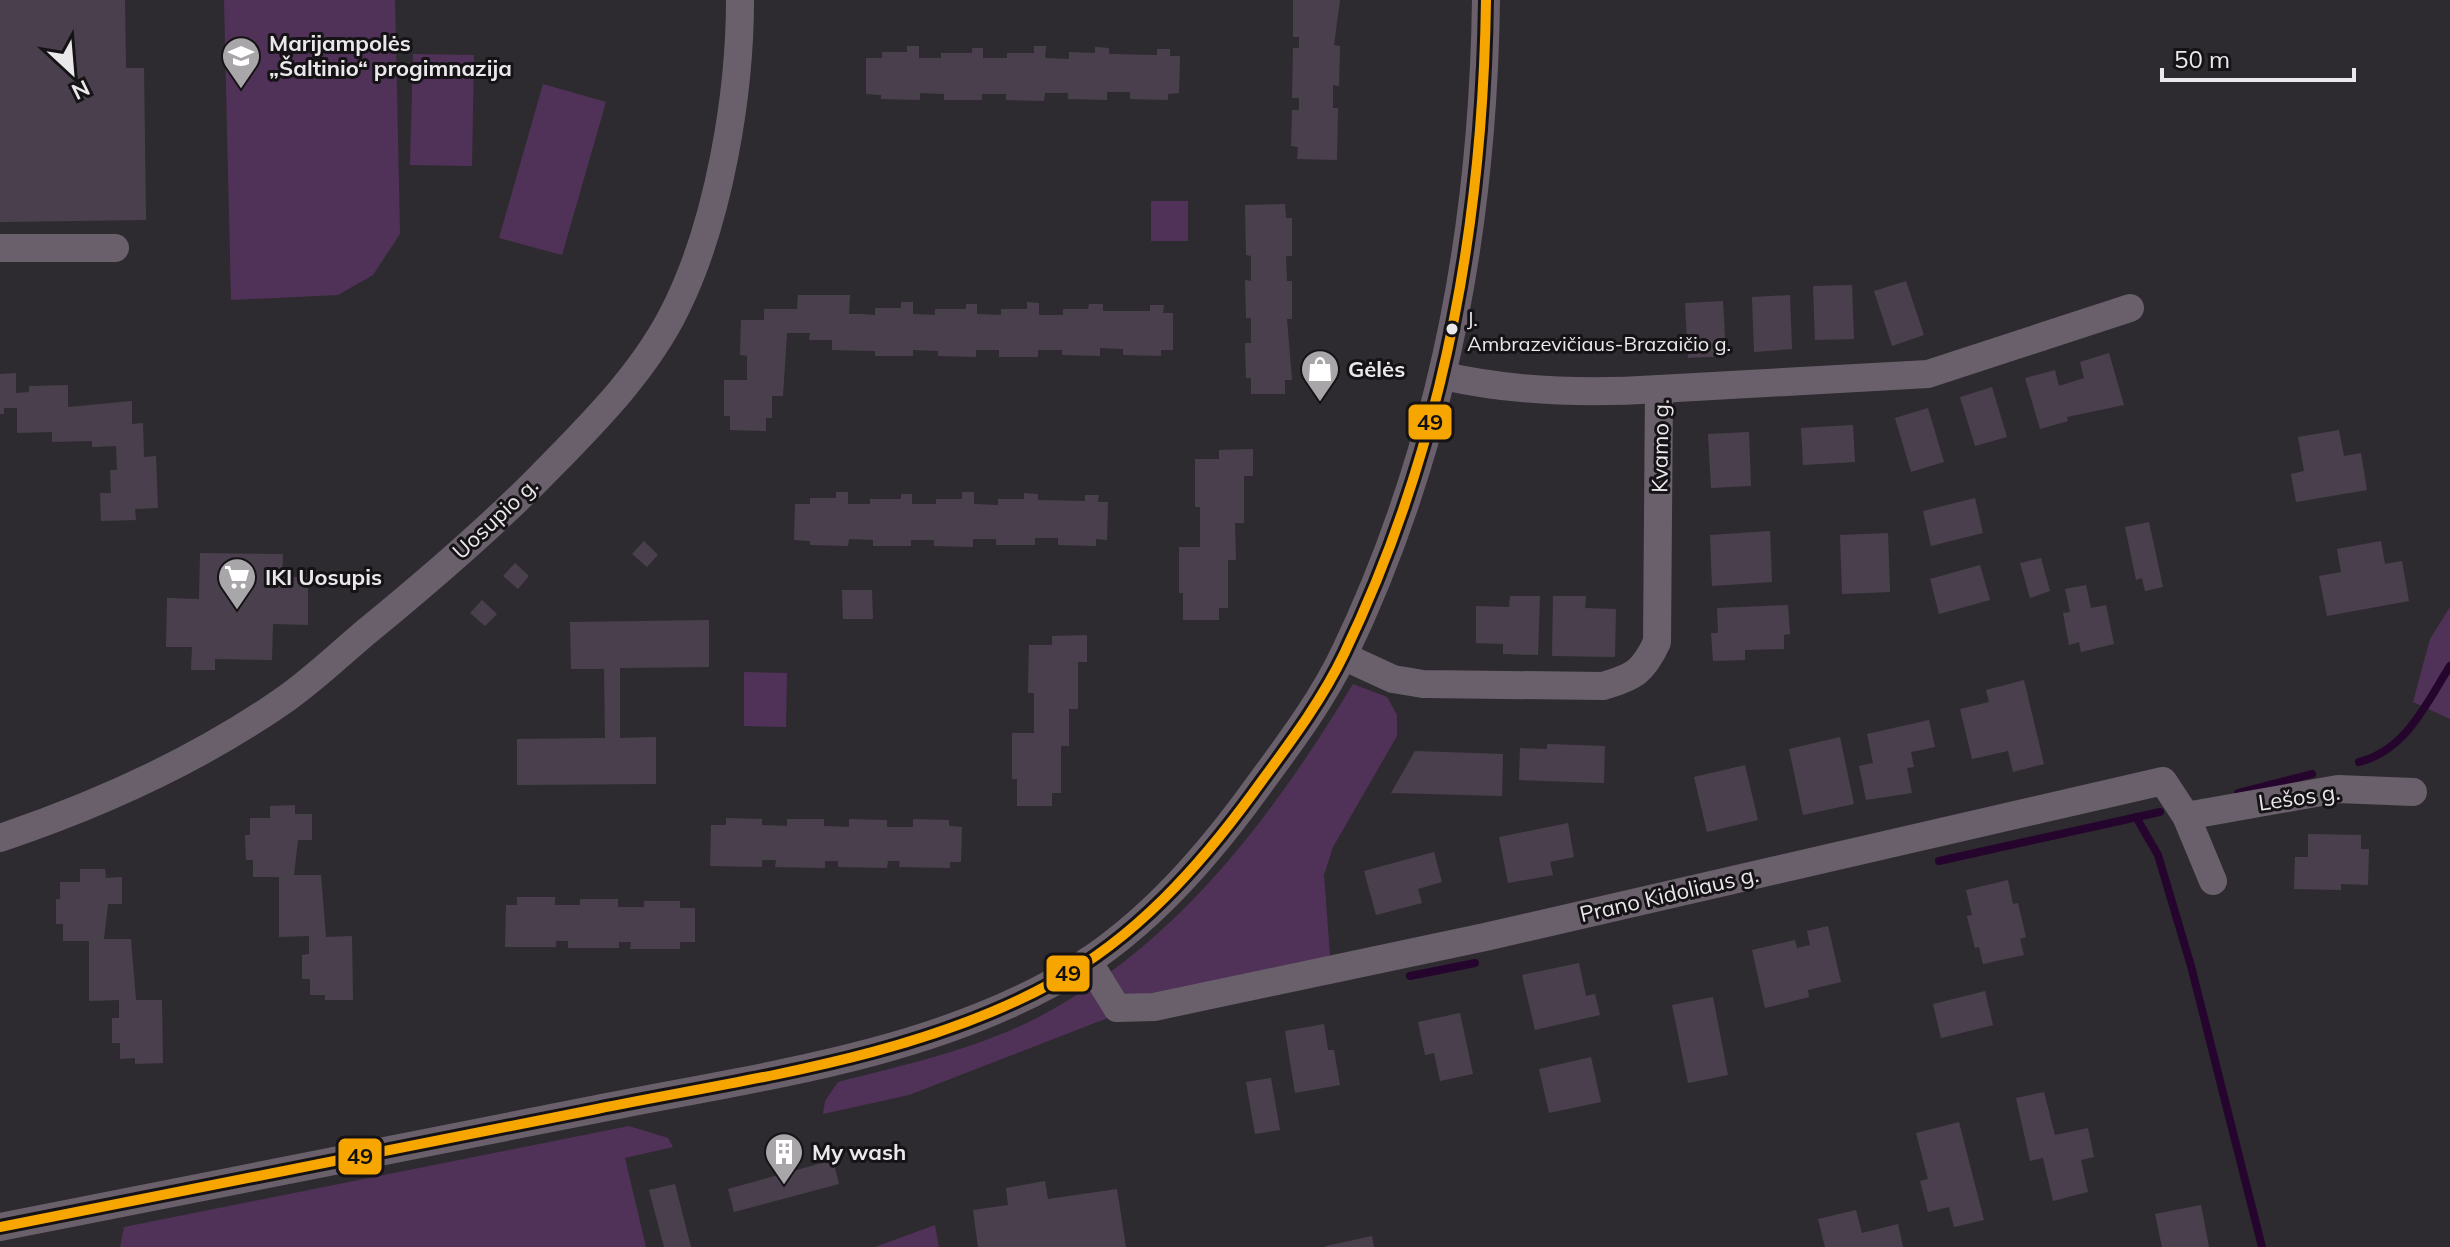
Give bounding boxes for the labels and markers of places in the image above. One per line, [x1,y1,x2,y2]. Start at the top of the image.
place label: Marijampolės „Šaltinio“ progimnazija [269,29,512,82]
school or university icon: Marijampolės „Šaltinio“ progimnazija [220,35,262,90]
place label: J. Ambrazevičiaus-Brazaičio g. [1467,306,1731,356]
marker: J. Ambrazevičiaus-Brazaičio g. [1444,321,1460,337]
shop icon: Gėlės [1299,348,1341,403]
place label: Gėlės [1348,355,1405,383]
supermarket icon: IKI Uosupis [216,556,258,611]
place label: IKI Uosupis [265,563,382,591]
building icon: My wash [763,1131,805,1186]
place label: My wash [812,1138,906,1166]

